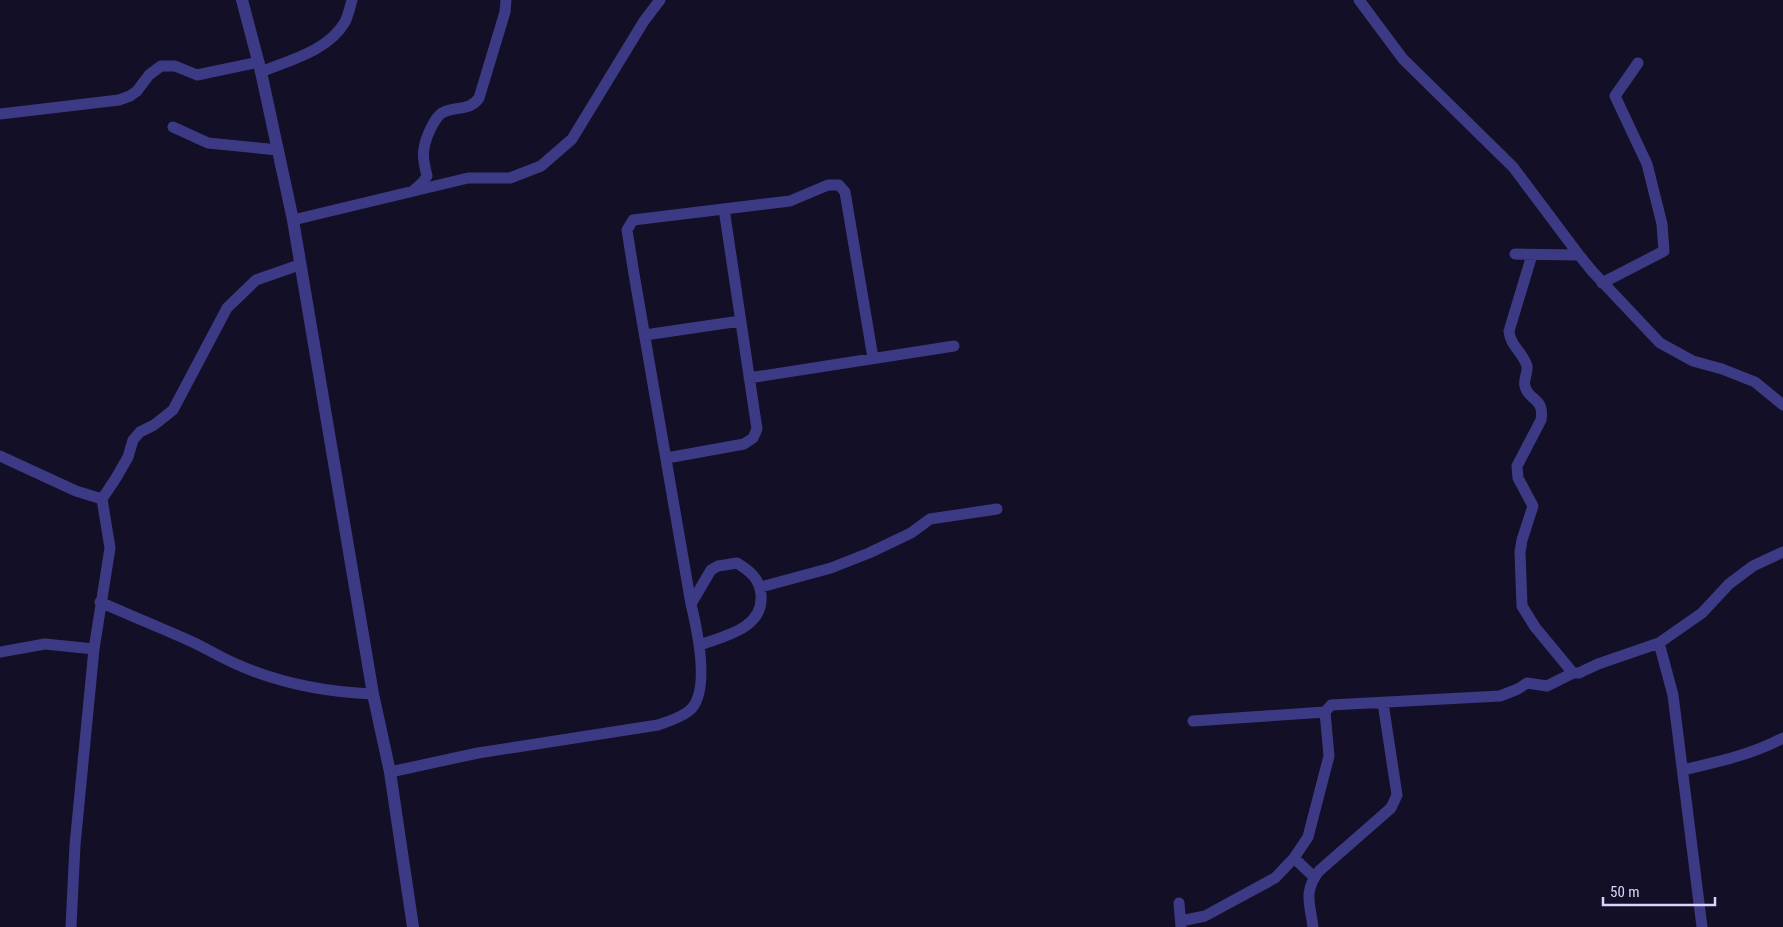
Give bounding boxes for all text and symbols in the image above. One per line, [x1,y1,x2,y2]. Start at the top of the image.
scale bar [1603,874,1716,906]
text: 50 m [1610,883,1640,901]

